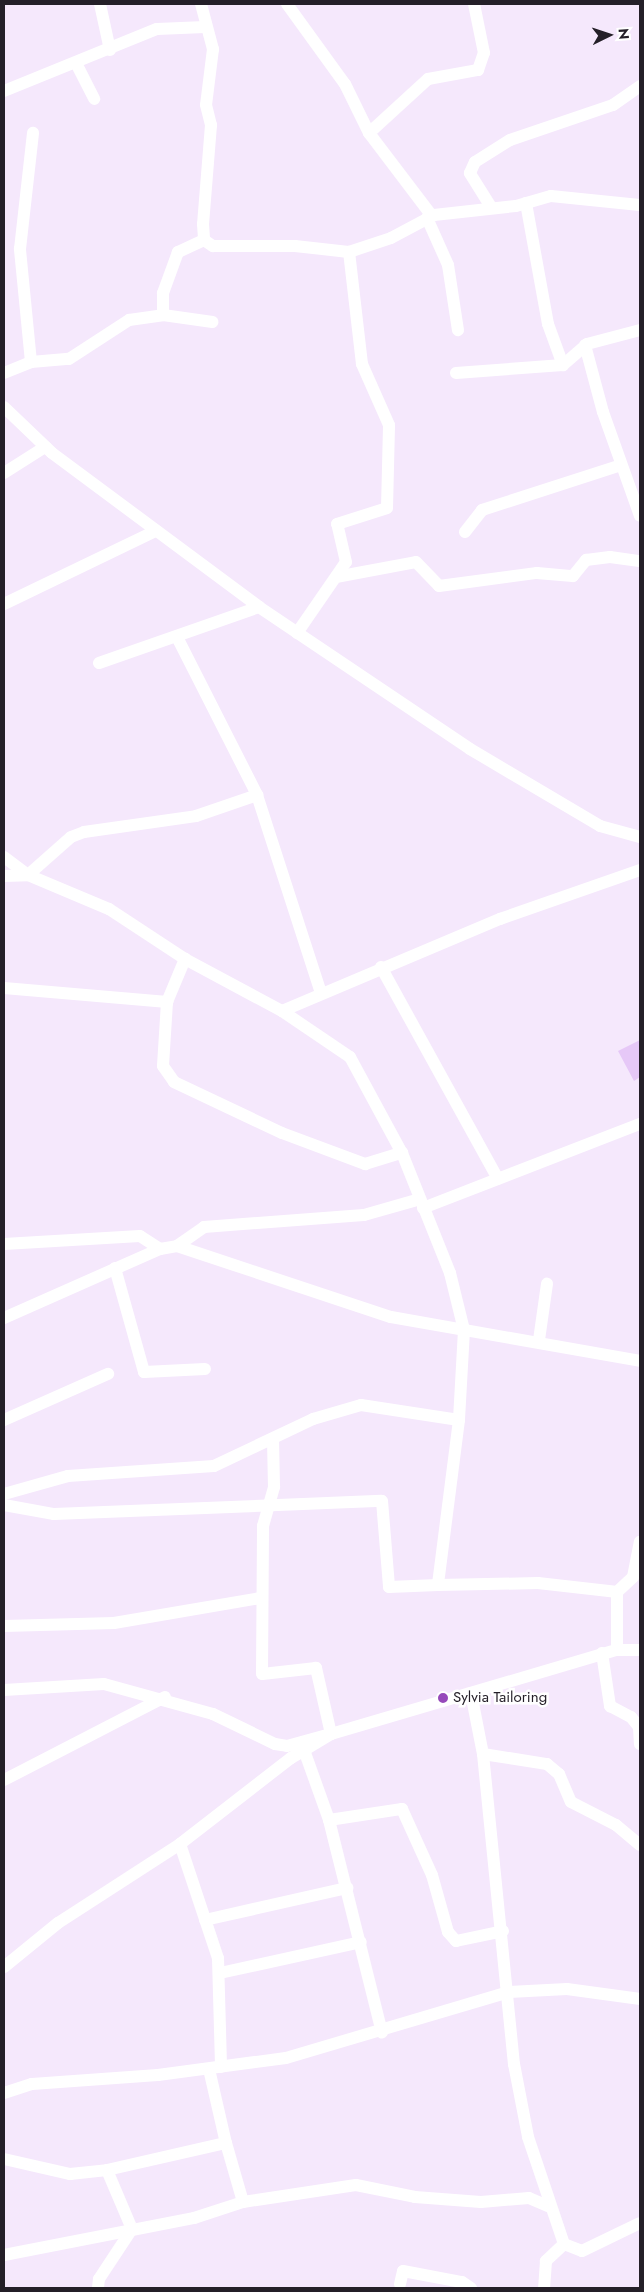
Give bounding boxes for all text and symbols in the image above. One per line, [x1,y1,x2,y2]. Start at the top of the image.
north arrow [584,10,634,60]
text: N [614,28,634,40]
place label: Sylvia Tailoring [453,1689,547,1707]
marker: Sylvia Tailoring [437,1692,449,1704]

